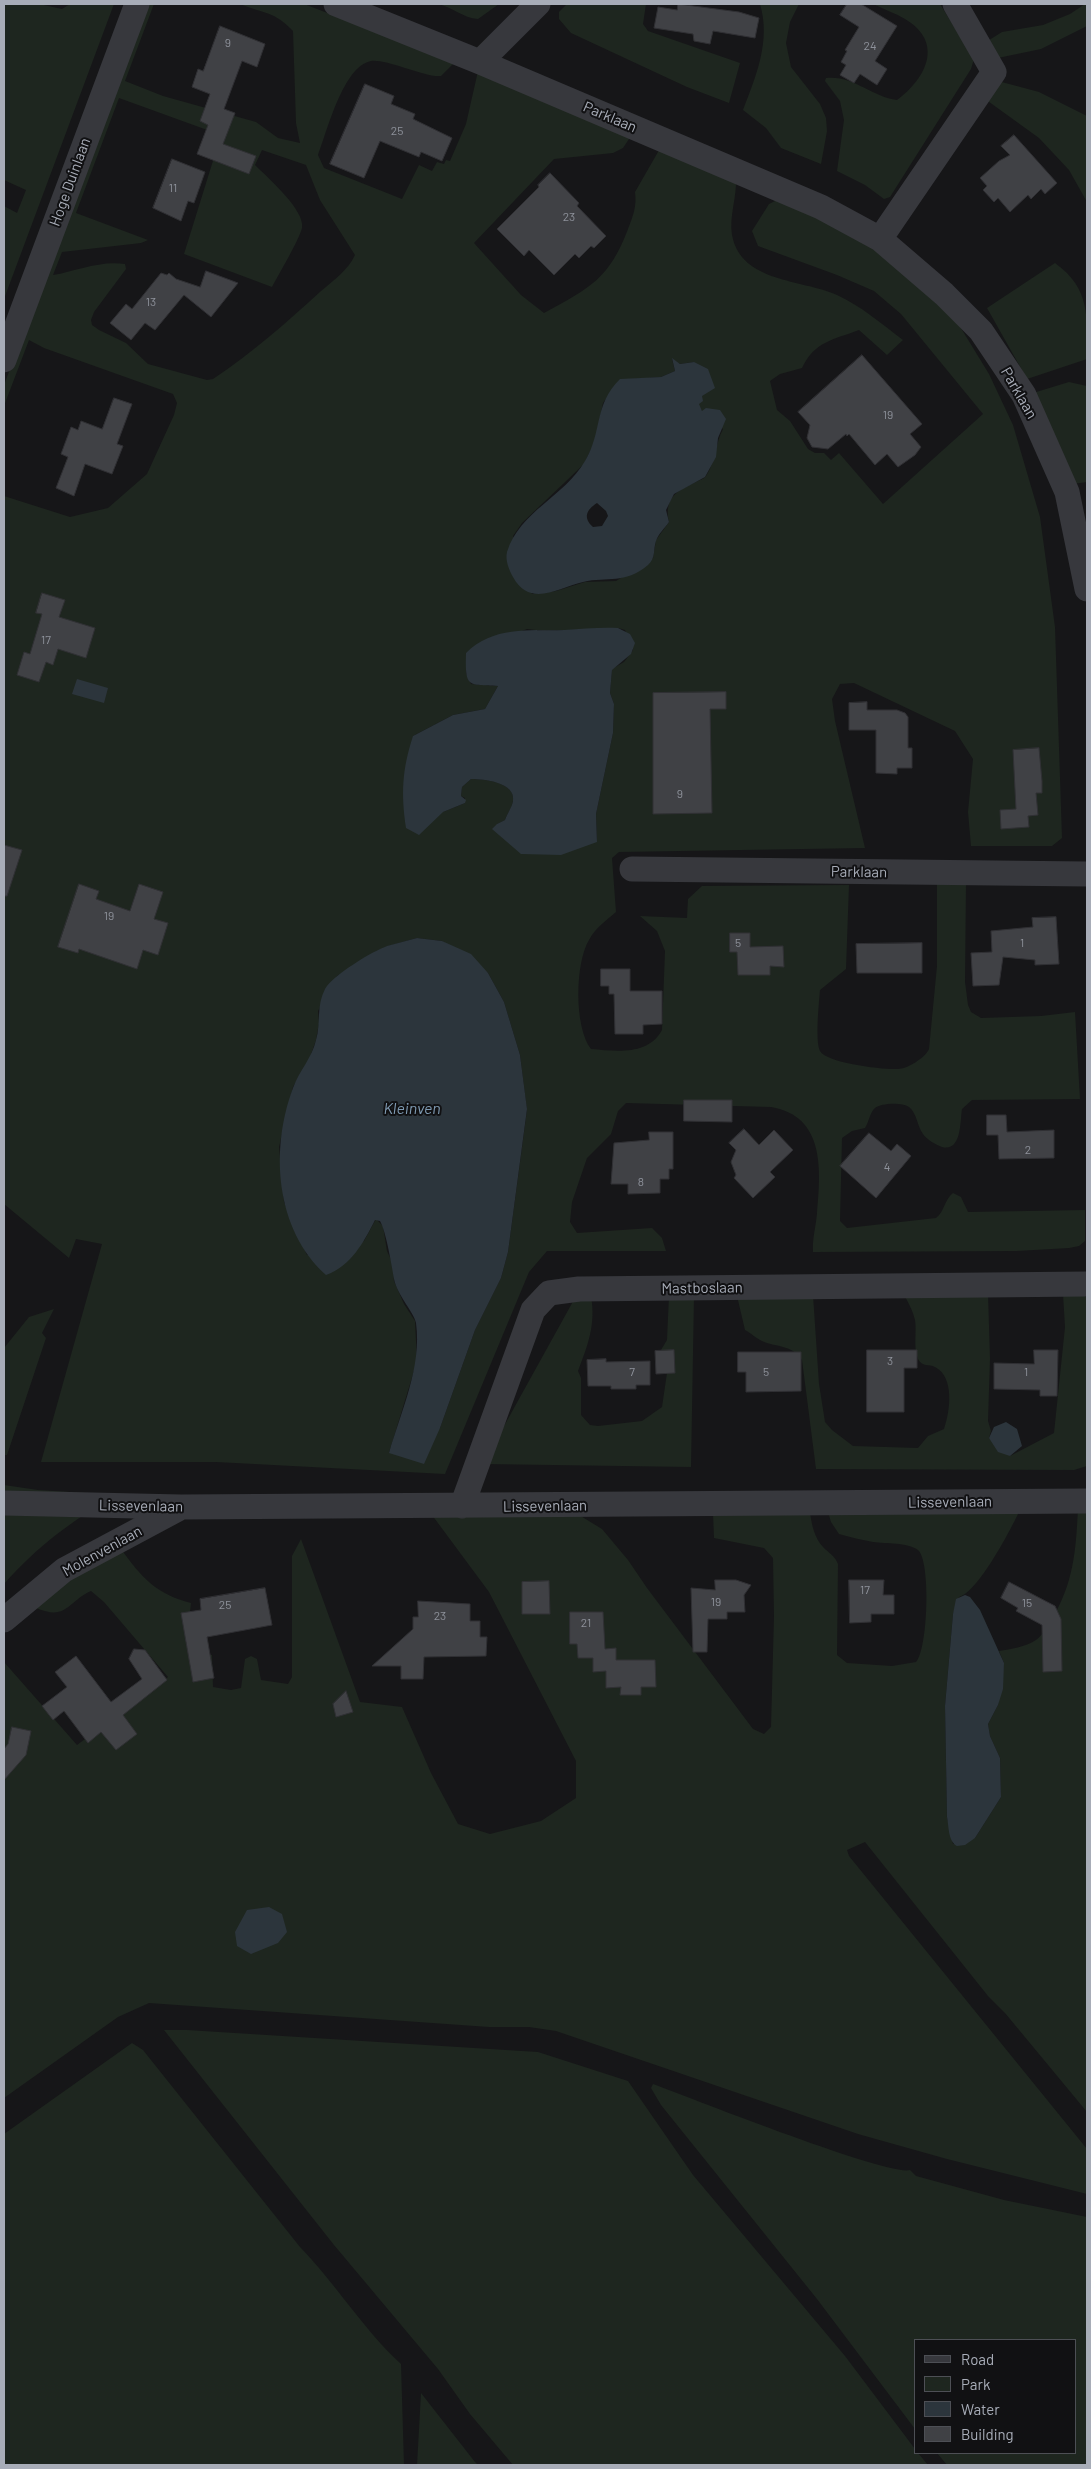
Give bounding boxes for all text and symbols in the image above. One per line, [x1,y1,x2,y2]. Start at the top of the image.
house number: 9 [225,36,231,50]
house number: 24 [863,39,877,53]
street label: Parklaan [581,98,639,136]
house number: 25 [391,124,403,138]
street label: Hoge Duinlaan [46,135,94,229]
house number: 11 [169,181,177,195]
house number: 23 [563,210,575,224]
house number: 13 [146,295,156,309]
street label: Parklaan [997,364,1041,422]
house number: 19 [883,408,893,422]
house number: 17 [41,633,51,647]
house number: 9 [677,787,683,801]
street label: Parklaan [831,863,887,881]
house number: 19 [104,909,114,923]
house number: 5 [735,936,741,950]
house number: 1 [1020,936,1024,950]
water label: Kleinven [383,1099,441,1119]
house number: 2 [1025,1143,1031,1157]
house number: 4 [884,1160,890,1174]
house number: 8 [638,1175,644,1189]
street label: Mastboslaan [661,1278,743,1298]
house number: 3 [887,1354,893,1368]
house number: 7 [629,1365,635,1379]
house number: 5 [763,1365,769,1379]
house number: 1 [1024,1365,1028,1379]
street label: Lissevenlaan [908,1492,992,1512]
street label: Lissevenlaan [99,1496,183,1516]
street label: Lissevenlaan [503,1496,587,1516]
street label: Molenvenlaan [59,1522,145,1580]
house number: 17 [860,1583,870,1597]
house number: 19 [711,1595,721,1609]
house number: 15 [1022,1596,1032,1610]
house number: 25 [219,1598,231,1612]
house number: 23 [434,1609,446,1623]
house number: 21 [581,1616,591,1630]
legend [914,2339,1076,2454]
text: Road [961,2350,994,2368]
text: Park [961,2375,990,2393]
text: Water [961,2400,1000,2418]
text: Building [961,2425,1014,2443]

